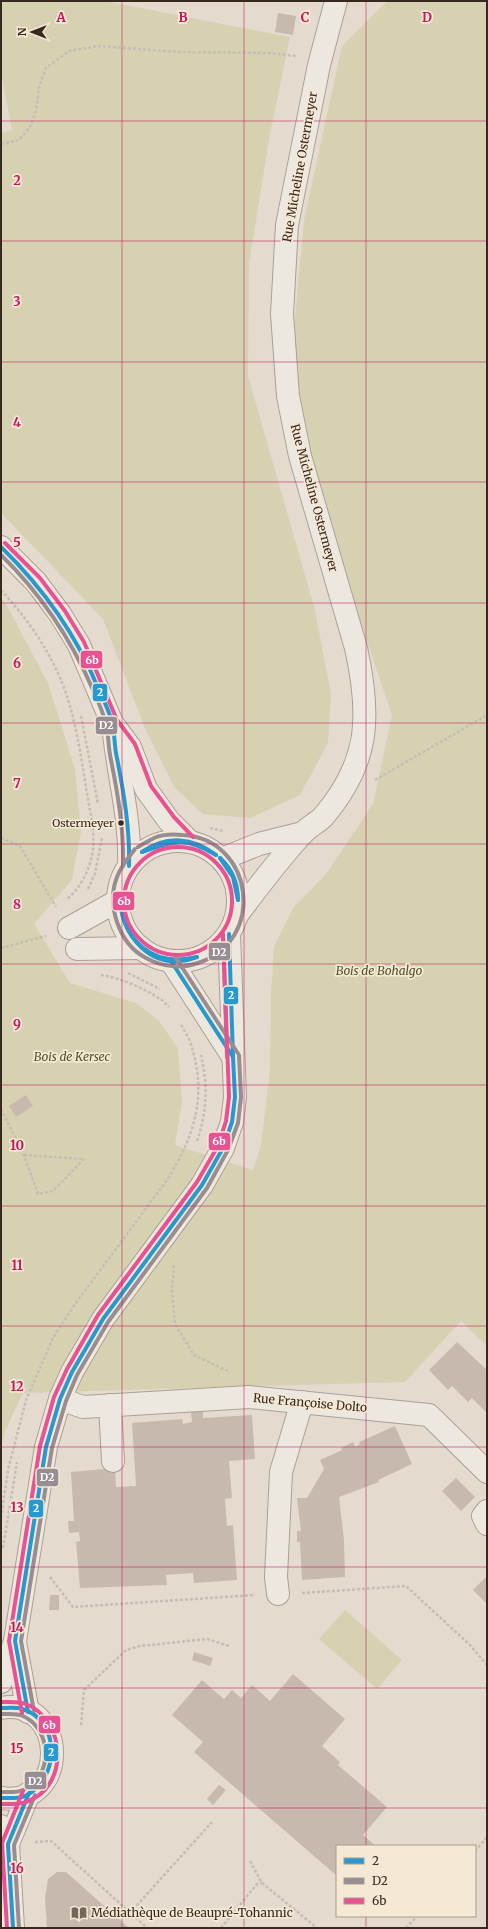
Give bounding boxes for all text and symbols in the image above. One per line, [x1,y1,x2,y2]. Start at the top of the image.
text: A [55,9,66,26]
text: B [178,9,188,26]
text: C [301,9,310,26]
text: D [422,9,432,26]
north arrow [12,12,52,52]
text: N [15,27,29,36]
street label: Rue Micheline Ostermeyer [279,90,320,243]
text: 2 [13,172,21,189]
text: 3 [13,293,21,310]
text: 4 [13,414,22,431]
street label: Rue Micheline Ostermeyer [287,422,342,574]
text: 5 [13,534,21,551]
line badge: 6b [80,650,103,669]
text: 6b [85,653,99,667]
text: 6 [13,655,21,672]
line badge: 2 [92,683,108,702]
text: 2 [97,685,104,699]
line badge: D2 [95,716,118,735]
text: D2 [99,718,114,732]
text: 7 [13,775,21,792]
place label: Ostermeyer [52,816,114,830]
marker: Ostermeyer [116,818,126,828]
line badge: 6b [112,891,135,911]
text: 6b [117,894,131,908]
text: 8 [13,896,21,913]
line badge: D2 [208,942,231,961]
text: D2 [212,945,227,959]
park label: Bois de Bohalgo [336,963,423,978]
line badge: 2 [223,986,239,1005]
text: 2 [228,988,235,1002]
text: 9 [13,1016,21,1033]
park label: Bois de Kersec [34,1049,111,1064]
line badge: 6b [208,1132,231,1151]
text: 6b [212,1134,226,1148]
text: 10 [10,1137,24,1154]
text: 11 [11,1257,23,1274]
text: 12 [10,1378,24,1395]
street label: Rue Françoise Dolto [252,1390,368,1415]
line badge: D2 [36,1468,59,1487]
text: D2 [40,1470,55,1484]
text: 13 [10,1499,24,1516]
line badge: 2 [28,1499,44,1518]
text: 2 [33,1501,40,1515]
text: 14 [10,1619,25,1636]
line badge: 6b [38,1715,61,1734]
text: 6b [42,1718,56,1732]
text: 15 [10,1740,24,1757]
line badge: 2 [43,1743,59,1762]
text: 2 [48,1745,55,1759]
line badge: D2 [24,1771,47,1790]
text: D2 [28,1774,43,1788]
legend [336,1845,476,1917]
text: 2 [372,1853,379,1868]
text: 16 [10,1860,24,1877]
text: D2 [372,1873,388,1888]
text: 6b [372,1893,386,1908]
library icon: Médiathèque de Beaupré-Tohannic [70,1904,88,1922]
place label: Médiathèque de Beaupré-Tohannic [91,1905,293,1920]

